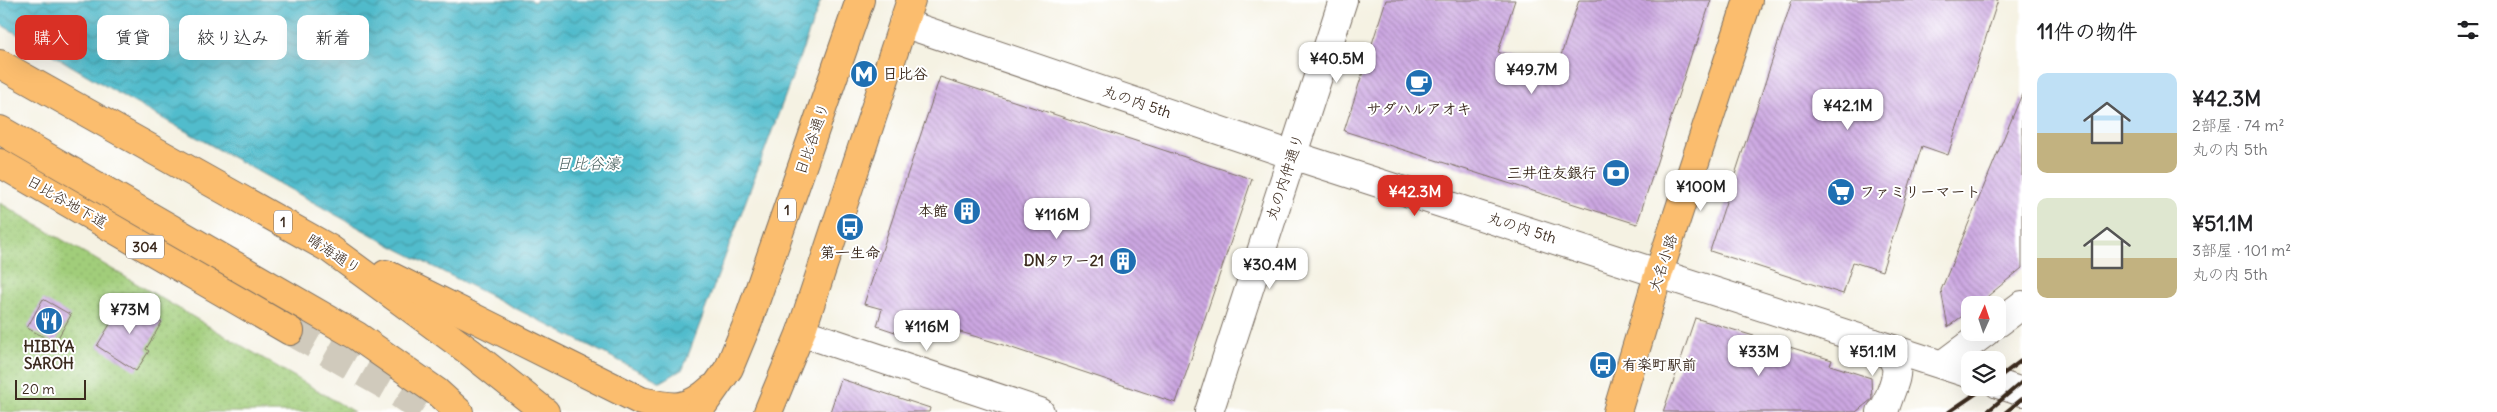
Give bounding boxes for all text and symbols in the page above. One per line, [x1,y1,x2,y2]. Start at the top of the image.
chip: 購入 [15,15,87,60]
chip: 賃貸 [97,15,169,60]
chip: 絞り込み [179,15,287,60]
chip: 新着 [297,15,369,60]
icon: filters [2454,16,2482,44]
text: 11件の物件 [2037,18,2138,45]
pin: ¥40.5M [1296,42,1378,84]
text: ¥40.5M [1310,48,1364,68]
pin: ¥49.7M [1491,52,1573,95]
metro station icon: 日比谷 [849,59,879,89]
text: ¥49.7M [1506,59,1558,79]
place label: 日比谷 [883,64,928,83]
cafe icon: サダハルアオキ [1404,68,1434,98]
street label: 丸の内 5th [1101,81,1174,122]
text: ¥42.3M [2192,85,2261,112]
pin: ¥42.1M [1807,88,1889,131]
icon: home [2077,93,2137,153]
text: ¥42.1M [1823,95,1873,115]
place label: サダハルアオキ [1366,99,1472,118]
street label: 日比谷通り [790,100,833,177]
text: 2部屋 · 74 m² [2192,115,2285,135]
street label: 丸の内仲通り [1262,131,1307,223]
text: 丸の内 5th [2192,139,2268,159]
water label: 日比谷濠 [556,153,622,173]
bank icon: 三井住友銀行 [1601,158,1631,188]
place label: 三井住友銀行 [1507,163,1597,182]
pin: ¥100M [1666,170,1736,212]
street label: 日比谷地下道 [24,171,111,232]
pin: ¥42.3M [1374,174,1456,217]
text: ¥100M [1676,176,1726,196]
supermarket icon: ファミリーマート [1826,177,1856,207]
text: ¥42.3M [1389,181,1441,201]
place label: ファミリーマート [1860,182,1981,201]
building icon: 本館 [952,196,982,226]
road number: 1 [778,198,796,222]
pin: ¥116M [1022,198,1092,240]
place label: 本館 [918,201,948,220]
text: ¥116M [1035,204,1079,224]
street label: 丸の内 5th [1486,208,1559,248]
road number: 1 [274,210,292,233]
text: ¥51.1M [2192,210,2254,237]
bus stop icon: 第一生命 [835,212,865,242]
icon: home [2077,218,2137,278]
street label: 晴海通り [304,229,365,278]
street label: 大名小路 [1644,231,1681,294]
road number: 304 [126,236,164,258]
text: 3部屋 · 101 m² [2192,240,2291,260]
place label: 第一生命 [820,243,880,262]
building icon: DNタワー21 [1108,246,1138,276]
pin: ¥30.4M [1229,248,1311,290]
place label: DNタワー21 [1024,251,1104,270]
text: ¥30.4M [1243,254,1297,274]
text: 丸の内 5th [2192,264,2268,284]
pin: ¥73M [100,292,160,335]
north arrow [1961,296,2006,341]
map controls [1961,296,2006,396]
text: ¥73M [110,299,150,319]
restaurant icon: HIBIYA SAROH [34,306,64,336]
pin: ¥116M [892,310,962,352]
text: ¥116M [905,316,949,336]
pin: ¥33M [1729,334,1789,377]
pin: ¥51.1M [1832,334,1914,377]
place label: HIBIYA SAROH [24,337,75,373]
text: ¥33M [1739,341,1779,361]
text: ¥51.1M [1850,341,1896,361]
bus stop icon: 有楽町駅前 [1588,350,1618,380]
button: layers [1961,351,2006,396]
place label: 有楽町駅前 [1622,355,1697,374]
scale bar [15,377,86,400]
text: 20 m [22,380,55,398]

